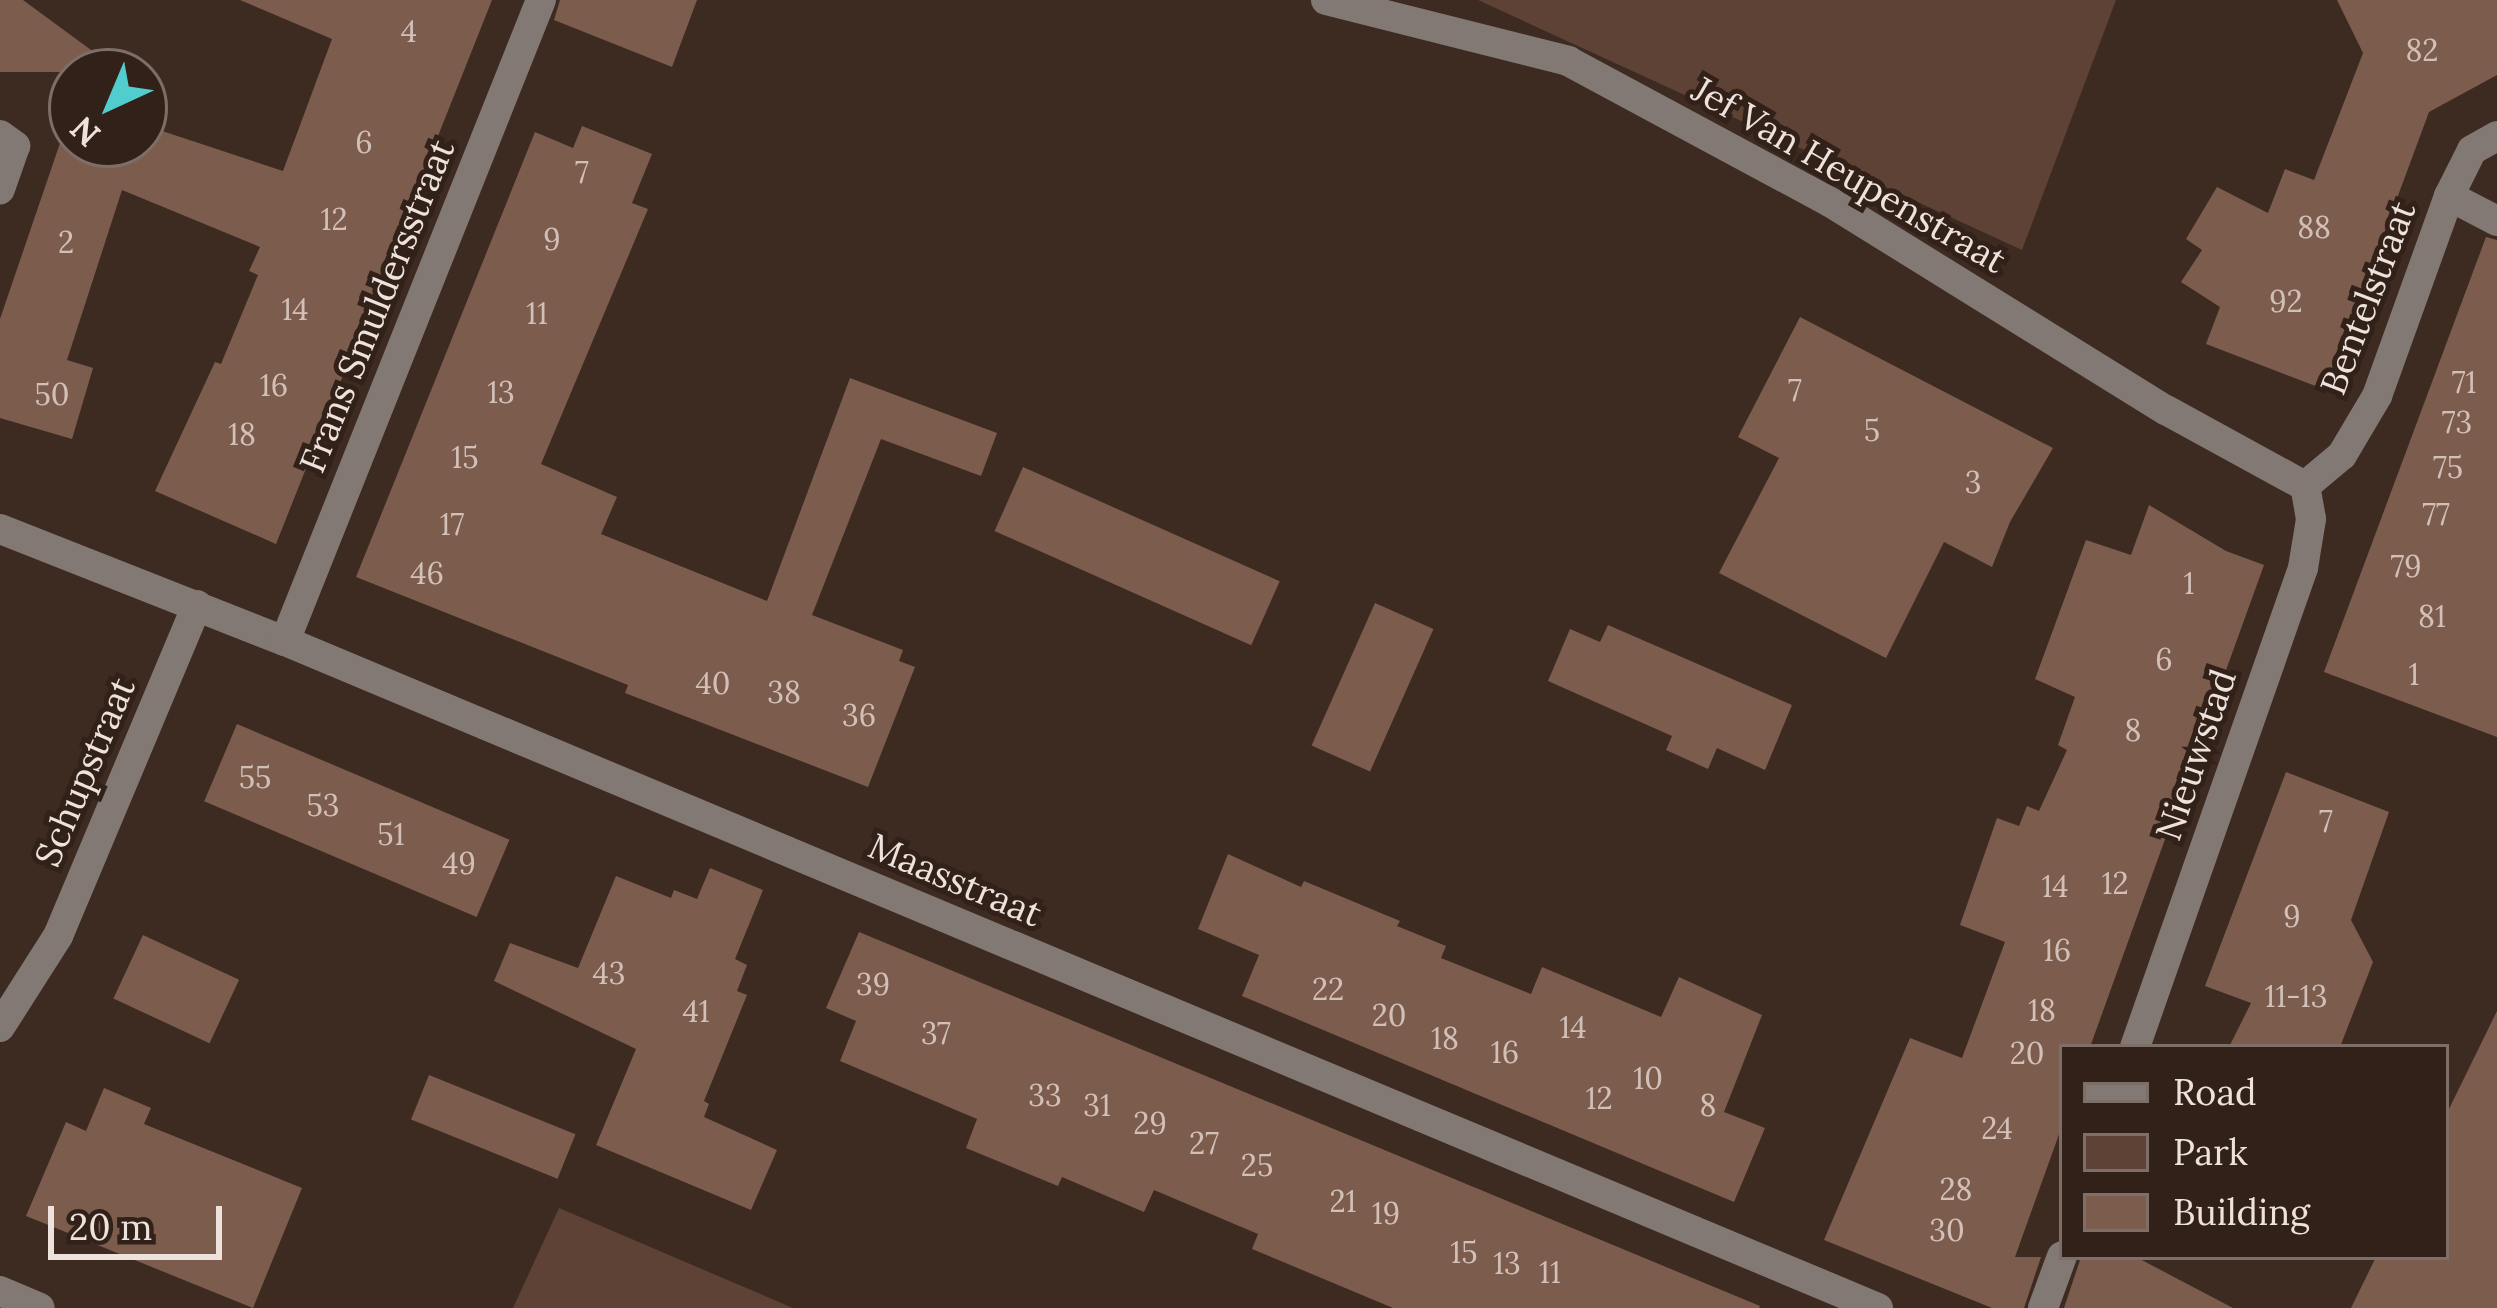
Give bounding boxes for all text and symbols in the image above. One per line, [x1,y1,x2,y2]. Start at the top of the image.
house number: 4 [401,13,417,49]
house number: 82 [2406,32,2438,68]
north arrow [48,48,168,168]
street label: Jef Van Heupenstraat [1685,68,2013,282]
text: N [61,108,109,156]
house number: 6 [355,124,373,160]
street label: Frans Smuldersstraat [290,133,464,479]
house number: 7 [575,154,589,190]
street label: Bentelstraat [2311,195,2425,401]
house number: 12 [320,201,348,237]
house number: 88 [2297,209,2331,245]
house number: 9 [543,221,561,257]
house number: 2 [58,224,74,260]
house number: 92 [2269,283,2303,319]
house number: 14 [281,291,309,327]
house number: 11 [526,295,548,331]
house number: 71 [2452,364,2476,400]
house number: 16 [260,367,288,403]
house number: 7 [1788,372,1802,408]
house number: 13 [487,374,515,410]
house number: 50 [35,376,69,412]
house number: 73 [2442,404,2472,440]
house number: 5 [1864,412,1880,448]
house number: 18 [228,416,256,452]
house number: 15 [451,439,479,475]
house number: 75 [2433,449,2463,485]
house number: 3 [1965,464,1981,500]
house number: 77 [2422,496,2450,532]
house number: 17 [440,506,464,542]
house number: 79 [2390,548,2422,584]
house number: 46 [410,555,444,591]
house number: 1 [2184,565,2194,601]
house number: 81 [2418,598,2446,634]
house number: 6 [2155,641,2173,677]
house number: 1 [2409,656,2419,692]
street label: Nieuwstad [2147,664,2245,846]
house number: 40 [696,665,730,701]
street label: Schupstraat [26,671,144,873]
house number: 38 [767,674,801,710]
house number: 36 [842,697,876,733]
house number: 8 [2125,712,2141,748]
house number: 55 [239,759,271,795]
house number: 53 [306,787,340,823]
house number: 7 [2319,803,2333,839]
house number: 51 [377,816,405,852]
street label: Maasstraat [862,824,1048,936]
house number: 49 [442,845,476,881]
house number: 12 [2101,865,2129,901]
house number: 14 [2041,868,2069,904]
house number: 9 [2283,898,2301,934]
house number: 16 [2043,932,2071,968]
house number: 43 [593,955,625,991]
house number: 39 [856,966,890,1002]
house number: 22 [1312,971,1344,1007]
house number: 11-13 [2265,978,2327,1014]
house number: 18 [2028,992,2056,1028]
house number: 41 [682,993,710,1029]
house number: 20 [1372,997,1406,1033]
house number: 14 [1559,1009,1587,1045]
house number: 37 [921,1015,951,1051]
house number: 18 [1431,1020,1459,1056]
house number: 16 [1491,1034,1519,1070]
house number: 20 [2010,1035,2044,1071]
legend [2059,1044,2449,1260]
house number: 10 [1633,1060,1663,1096]
text: Road [2173,1069,2257,1115]
house number: 33 [1028,1077,1062,1113]
house number: 12 [1585,1080,1613,1116]
house number: 31 [1083,1087,1111,1123]
house number: 8 [1700,1087,1716,1123]
house number: 29 [1133,1105,1167,1141]
house number: 24 [1981,1110,2013,1146]
house number: 27 [1189,1125,1219,1161]
text: Park [2173,1129,2248,1175]
house number: 25 [1241,1147,1273,1183]
house number: 28 [1940,1171,1972,1207]
scale bar [54,1182,228,1256]
house number: 21 [1329,1183,1357,1219]
text: Building [2173,1189,2310,1235]
house number: 19 [1372,1195,1400,1231]
text: 20 m [69,1204,152,1250]
house number: 30 [1929,1212,1965,1248]
house number: 15 [1450,1234,1478,1270]
house number: 13 [1493,1245,1521,1281]
house number: 11 [1539,1254,1561,1290]

